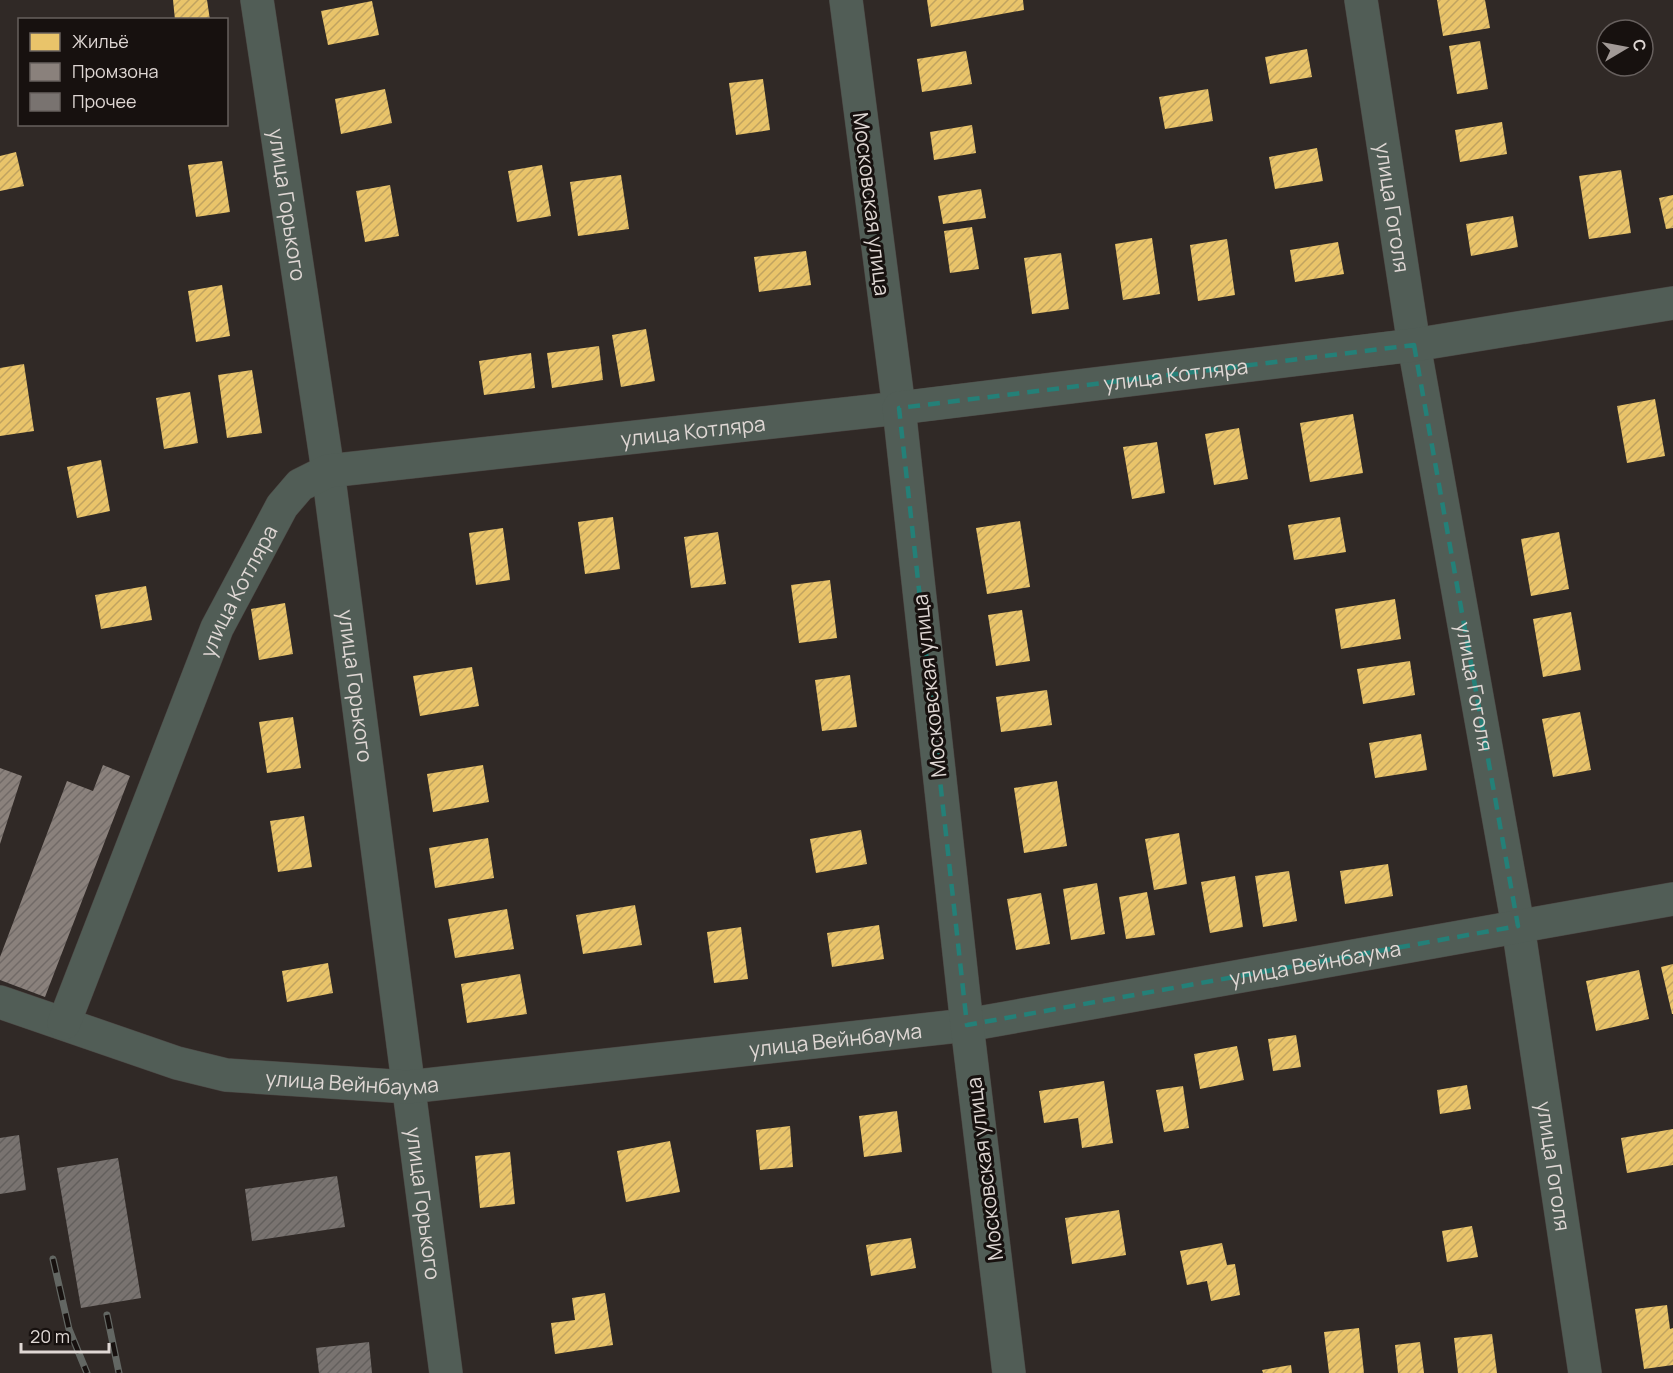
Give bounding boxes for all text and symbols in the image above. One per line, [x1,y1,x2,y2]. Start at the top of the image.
legend [18,18,228,126]
north arrow [1595,18,1655,78]
text: Жильё [72,29,129,53]
text: С [1628,38,1652,53]
text: Промзона [72,59,159,83]
text: Прочее [72,89,137,113]
street label: Московская улица [847,111,897,297]
street label: улица Горького [263,127,313,283]
street label: улица Гоголя [1369,141,1417,274]
street label: улица Котляра [1102,351,1250,397]
street label: улица Котляра [619,409,767,453]
street label: улица Котляра [193,520,284,661]
street label: Московская улица [905,593,953,779]
street label: улица Горького [332,608,380,764]
street label: улица Гоголя [1450,620,1500,754]
street label: улица Вейнбаума [1227,934,1403,992]
street label: улица Вейнбаума [747,1016,923,1063]
street label: улица Вейнбаума [264,1064,440,1101]
street label: Московская улица [959,1076,1009,1262]
street label: улица Гоголя [1530,1099,1578,1233]
street label: улица Горького [400,1125,448,1281]
scale bar [21,1316,110,1354]
text: 20 m [30,1324,70,1348]

